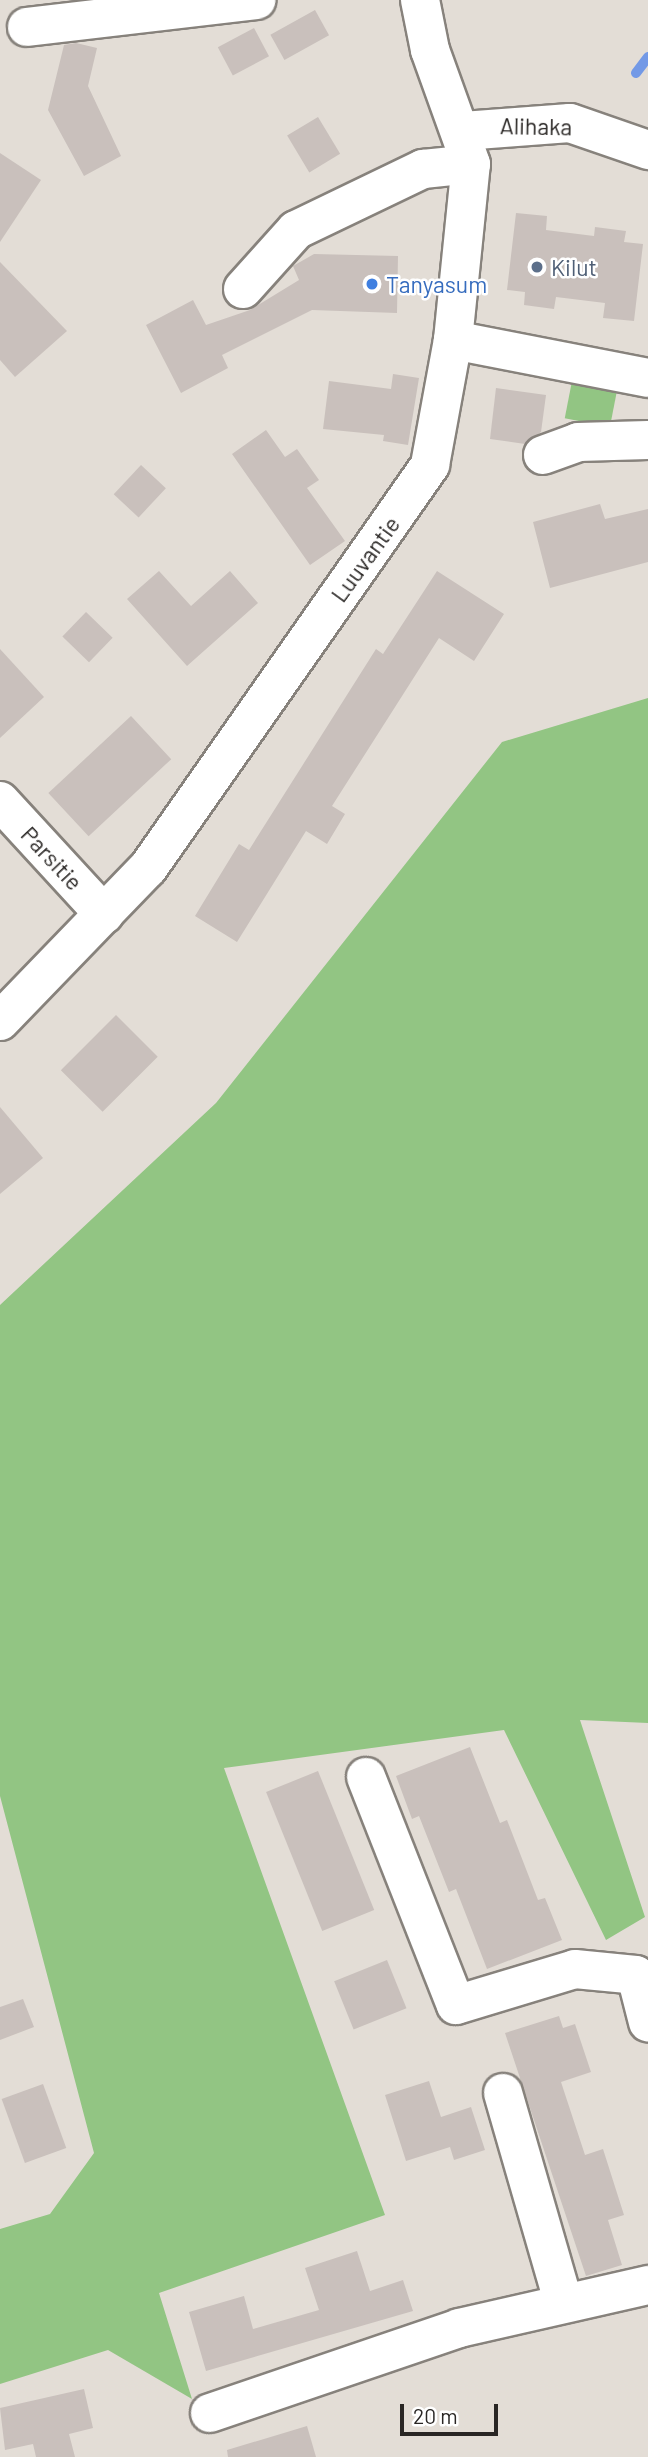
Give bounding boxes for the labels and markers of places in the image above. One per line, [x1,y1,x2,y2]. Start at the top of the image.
place label: Kilut [551,253,597,281]
marker: Kilut [529,259,545,275]
place label: Tanyasum [386,270,487,298]
marker: Tanyasum [364,276,380,292]

